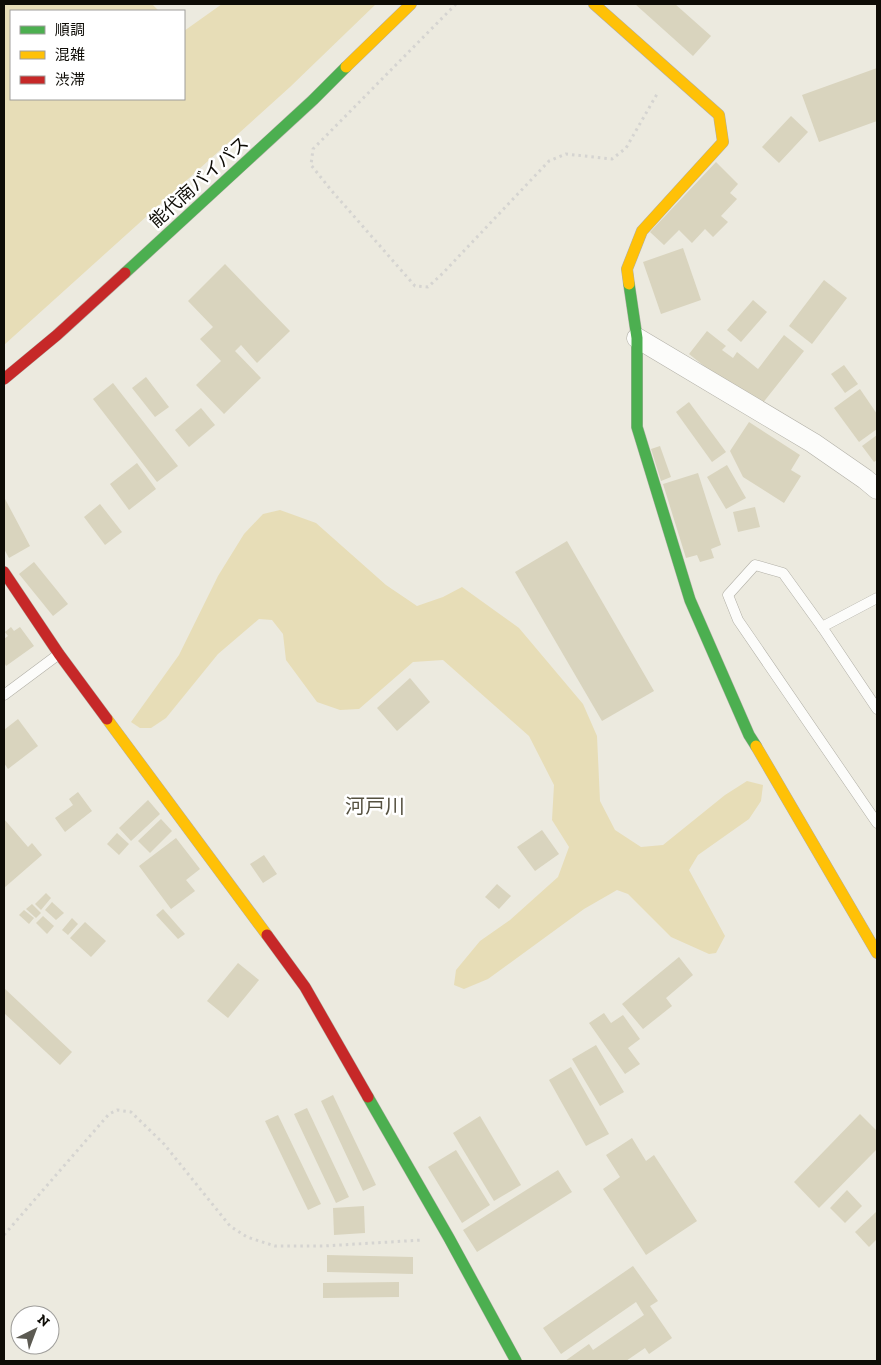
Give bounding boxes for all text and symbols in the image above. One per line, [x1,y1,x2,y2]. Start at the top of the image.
legend [10,10,185,100]
text: 順調 [55,21,85,39]
text: 混雑 [55,46,85,64]
text: 渋滞 [55,71,85,89]
street label: 能代南バイパス [145,132,253,232]
district label: 河戸川 [345,794,405,818]
north arrow [10,1305,60,1355]
text: N [34,1311,53,1331]

